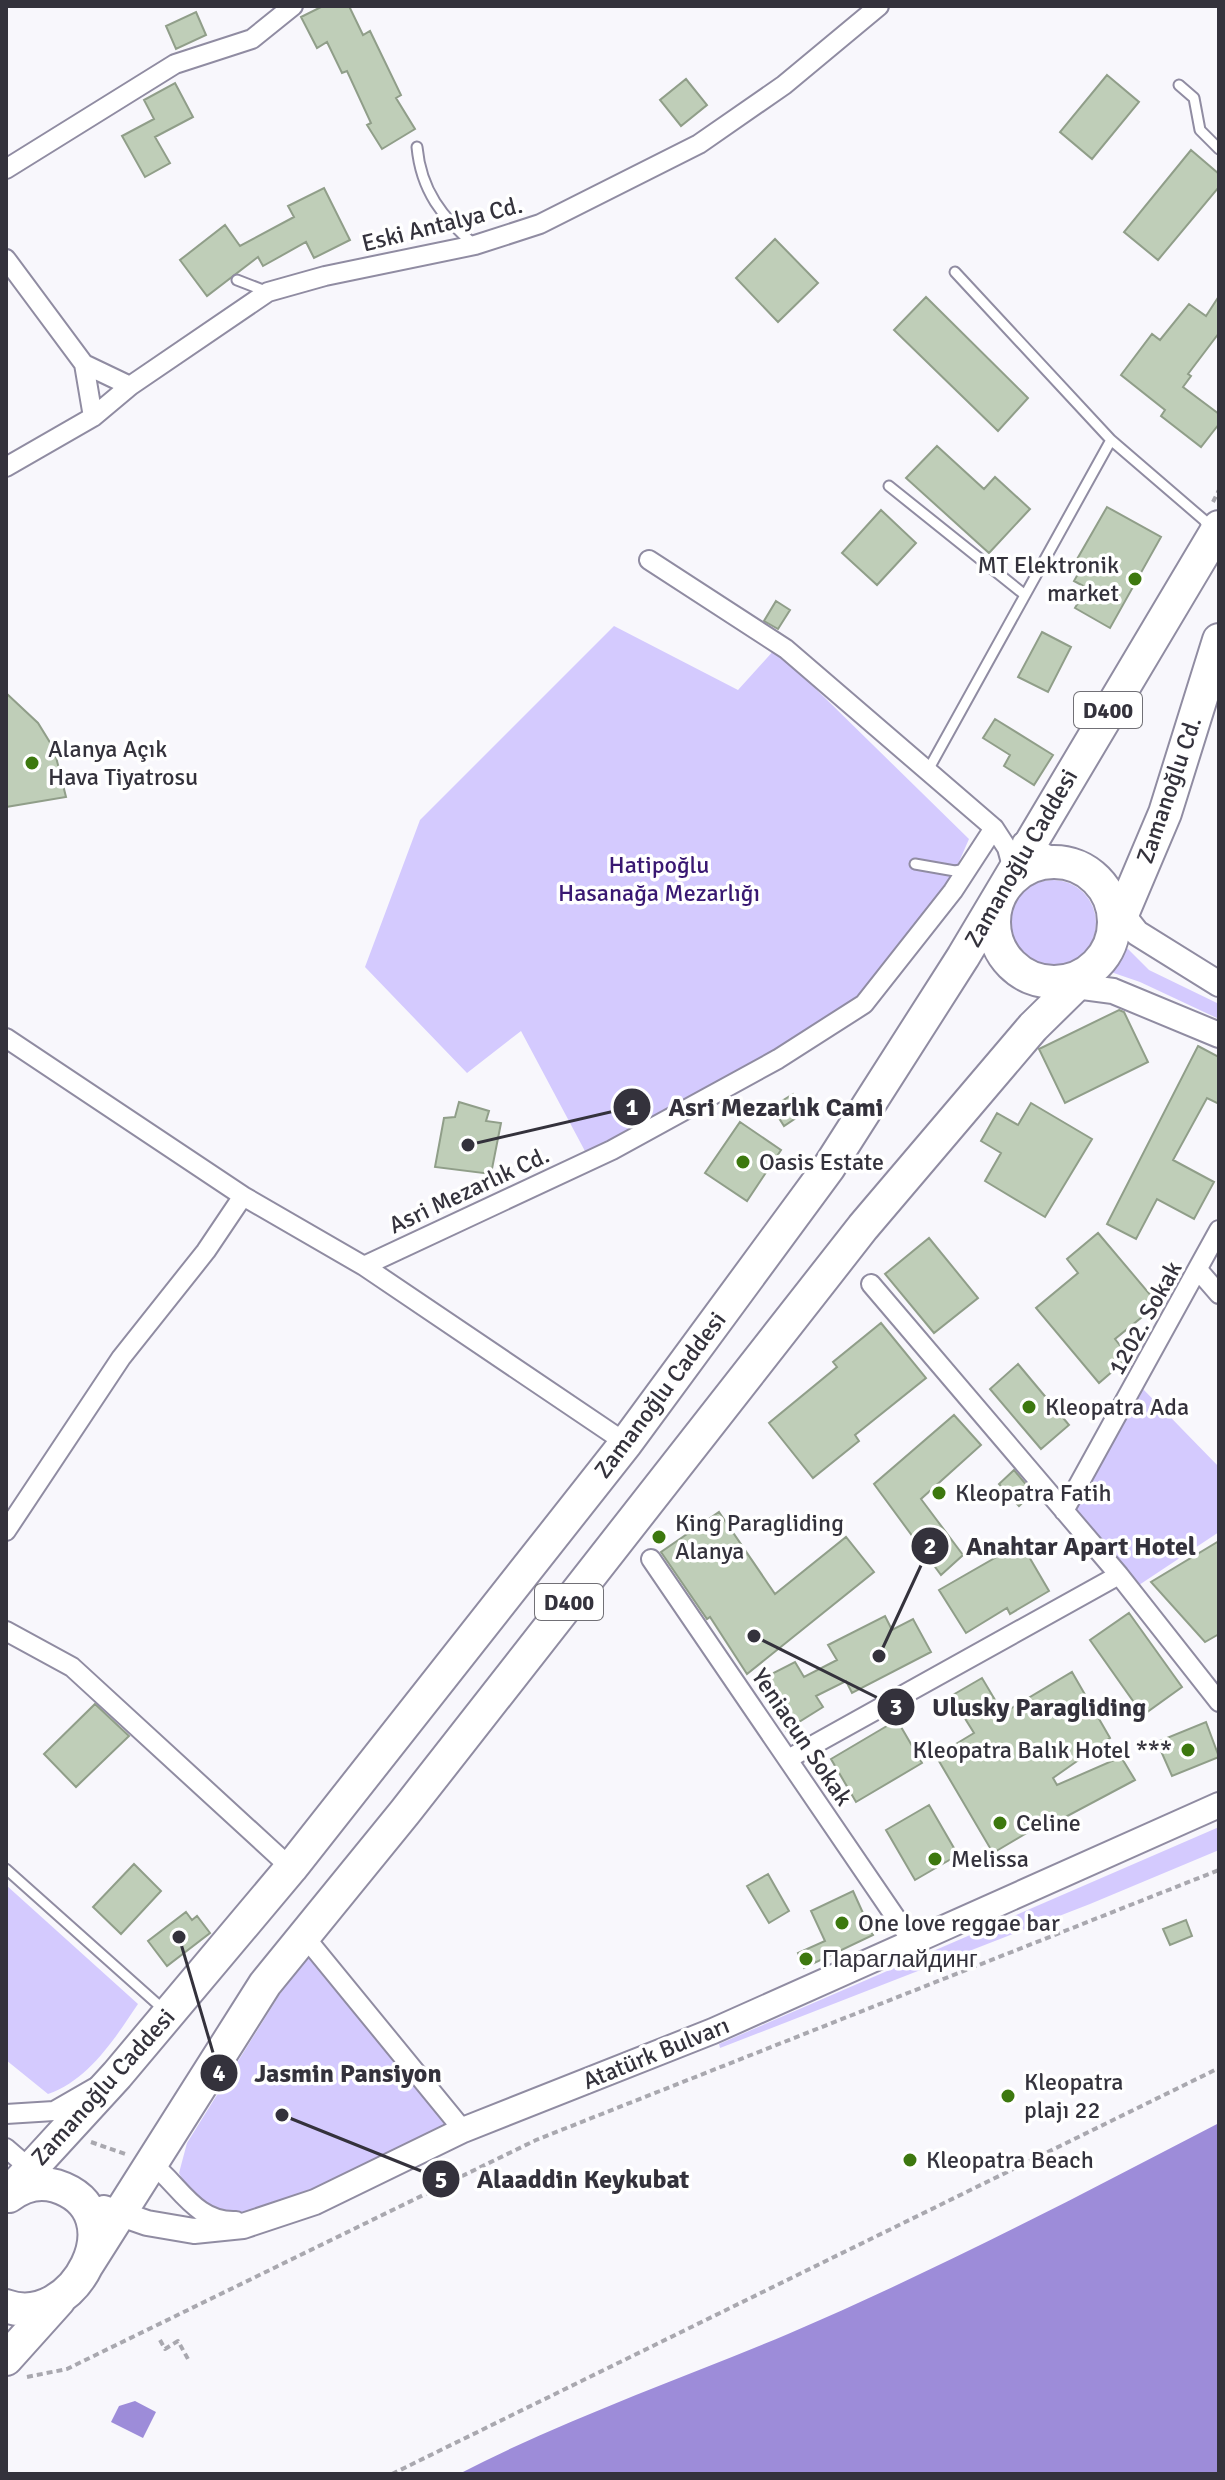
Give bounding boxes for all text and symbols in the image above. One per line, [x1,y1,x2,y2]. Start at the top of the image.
street label: Eski Antalya Cd. [359,190,525,258]
place label: MT Elektronik market [978,550,1119,608]
marker: MT Elektronik market [1126,570,1144,588]
road number: D400 [1074,692,1142,728]
street label: Zamanoğlu Cd. [1130,713,1208,867]
place label: Alanya Açık Hava Tiyatrosu [48,734,198,792]
marker: Alanya Açık Hava Tiyatrosu [23,754,41,772]
street label: Zamanoğlu Caddesi [958,764,1084,952]
park label: Hatipoğlu Hasanağa Mezarlığı [558,850,760,908]
callout: Asri Mezarlık Cami [612,1082,899,1132]
text: 1 [626,1092,639,1122]
text: Asri Mezarlık Cami [668,1092,884,1124]
street label: Asri Mezarlık Cd. [384,1140,554,1240]
place label: Oasis Estate [759,1147,884,1177]
marker: Oasis Estate [734,1153,752,1171]
street label: 1202. Sokak [1101,1256,1189,1380]
street label: Zamanoğlu Caddesi [588,1306,732,1484]
place label: Kleopatra Ada [1045,1392,1189,1422]
marker: Kleopatra Ada [1020,1398,1038,1416]
place label: Kleopatra Fatih [955,1478,1112,1508]
marker: Kleopatra Fatih [930,1484,948,1502]
place label: King Paragliding Alanya [675,1508,844,1566]
callout: Anahtar Apart Hotel [910,1521,1212,1571]
marker: King Paragliding Alanya [650,1528,668,1546]
text: 2 [924,1531,936,1561]
text: Anahtar Apart Hotel [966,1531,1196,1563]
road number: D400 [535,1584,603,1620]
street label: Yeniacun Sokak [745,1663,859,1811]
callout: Ulusky Paragliding [876,1682,1162,1732]
text: 3 [890,1692,902,1722]
text: Ulusky Paragliding [932,1692,1146,1724]
place label: Kleopatra Balık Hotel *** [913,1735,1172,1765]
marker: Kleopatra Balık Hotel *** [1179,1741,1197,1759]
place label: Celine [1016,1808,1081,1838]
marker: Celine [991,1814,1009,1832]
place label: Melissa [951,1844,1029,1874]
marker: Melissa [926,1850,944,1868]
place label: One love reggae bar [858,1908,1060,1938]
marker: One love reggae bar [833,1914,851,1932]
place label: Параглайдинг [822,1944,978,1974]
marker: Параглайдинг [797,1950,815,1968]
street label: Zamanoğlu Caddesi [25,2002,181,2172]
street label: Atatürk Bulvarı [578,2010,734,2096]
callout: Jasmin Pansiyon [199,2048,458,2098]
text: 4 [213,2058,226,2088]
text: Jasmin Pansiyon [254,2058,442,2090]
place label: Kleopatra plajı 22 [1024,2067,1123,2125]
marker: Kleopatra plajı 22 [999,2087,1017,2105]
place label: Kleopatra Beach [926,2145,1094,2175]
marker: Kleopatra Beach [901,2151,919,2169]
callout: Alaaddin Keykubat [421,2154,706,2204]
text: Alaaddin Keykubat [477,2164,690,2196]
text: 5 [435,2165,447,2195]

